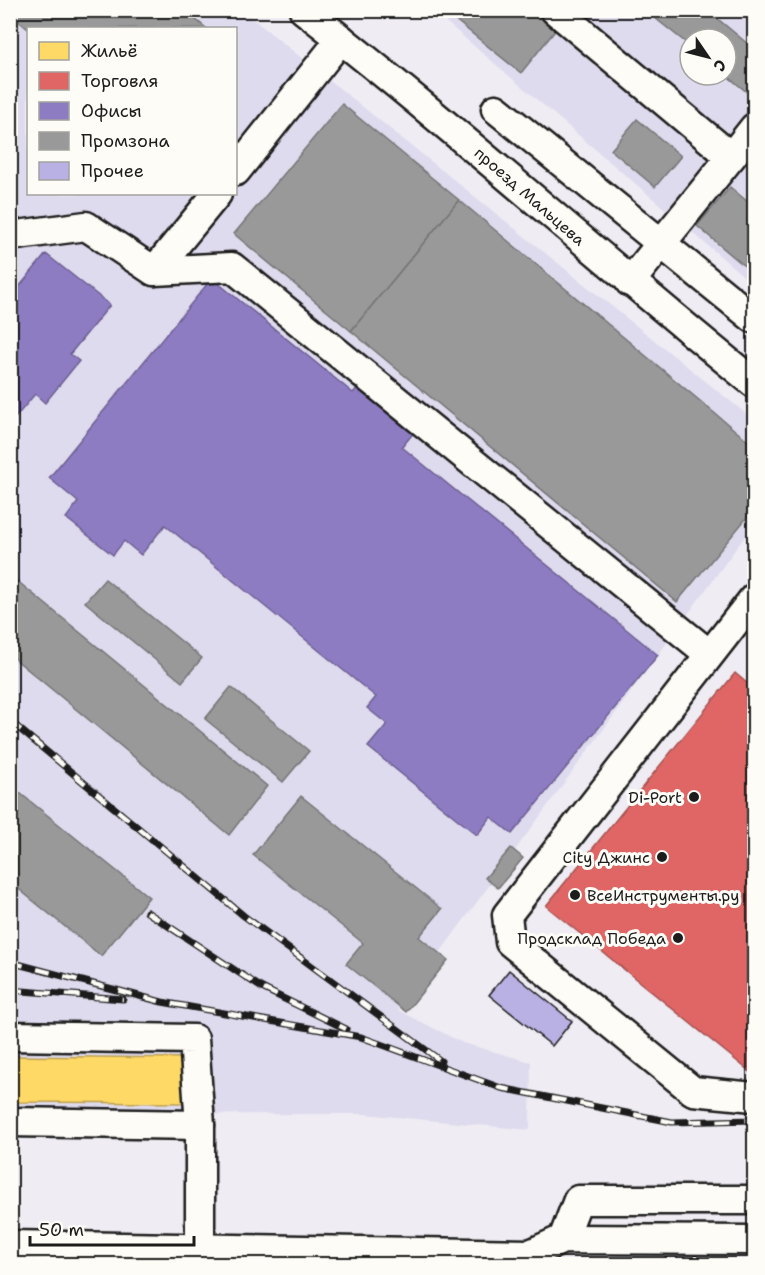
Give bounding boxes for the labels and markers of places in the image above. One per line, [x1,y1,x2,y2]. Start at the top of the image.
place label: Di-Port [628,787,682,808]
marker: Di-Port [687,790,701,804]
place label: City Джинс [562,847,650,868]
marker: City Джинс [655,850,669,864]
place label: ВсеИнструменты.ру [587,885,739,906]
marker: ВсеИнструменты.ру [568,888,582,902]
place label: Продсклад Победа [518,928,666,949]
marker: Продсклад Победа [671,931,685,945]

